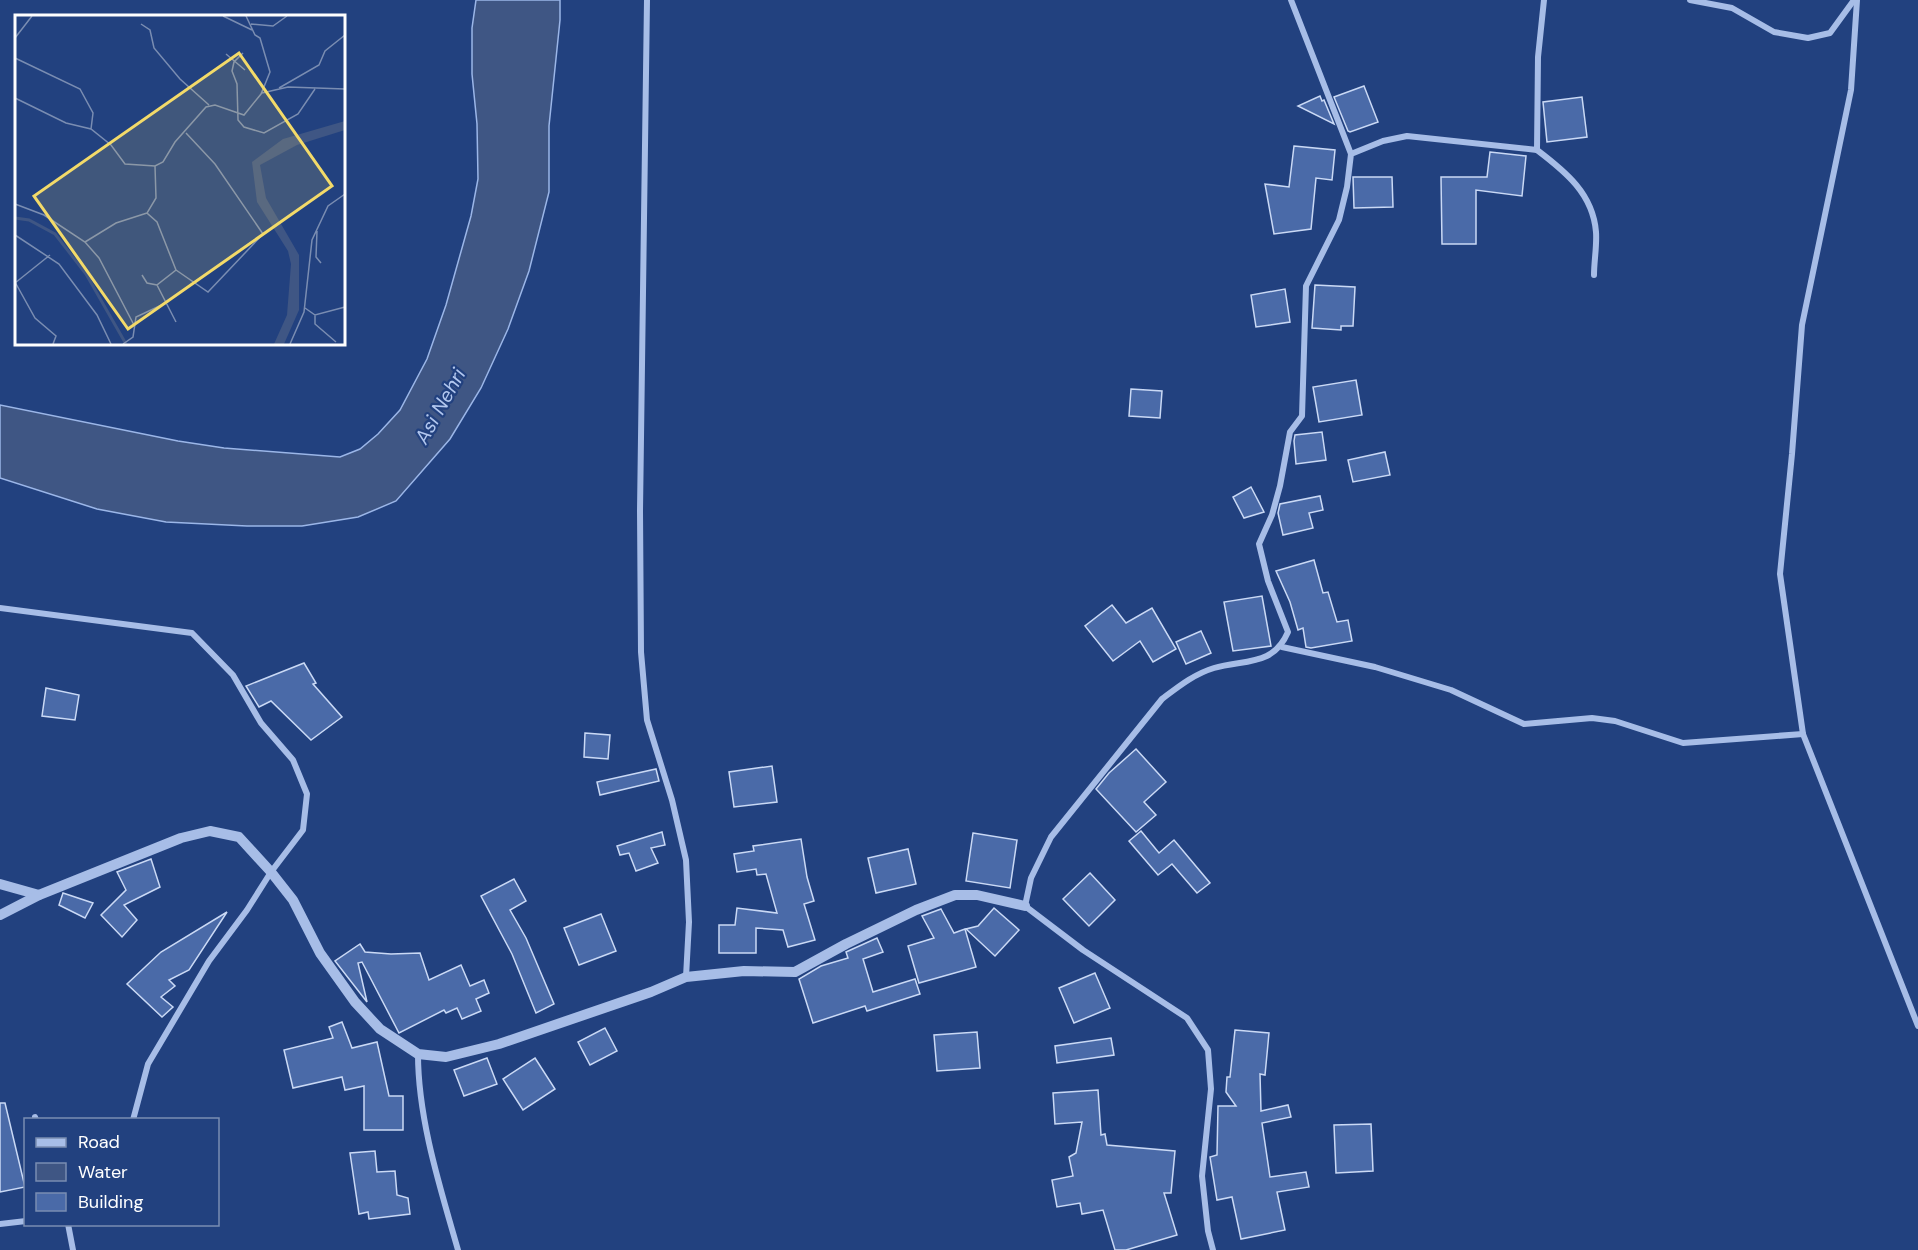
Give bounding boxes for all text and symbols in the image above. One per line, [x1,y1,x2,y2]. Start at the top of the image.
inset map [15,15,345,345]
water label: Asi Nehri [408,363,472,449]
legend [24,1118,219,1226]
text: Road [78,1130,120,1154]
text: Water [78,1160,128,1184]
text: Building [78,1190,143,1214]

